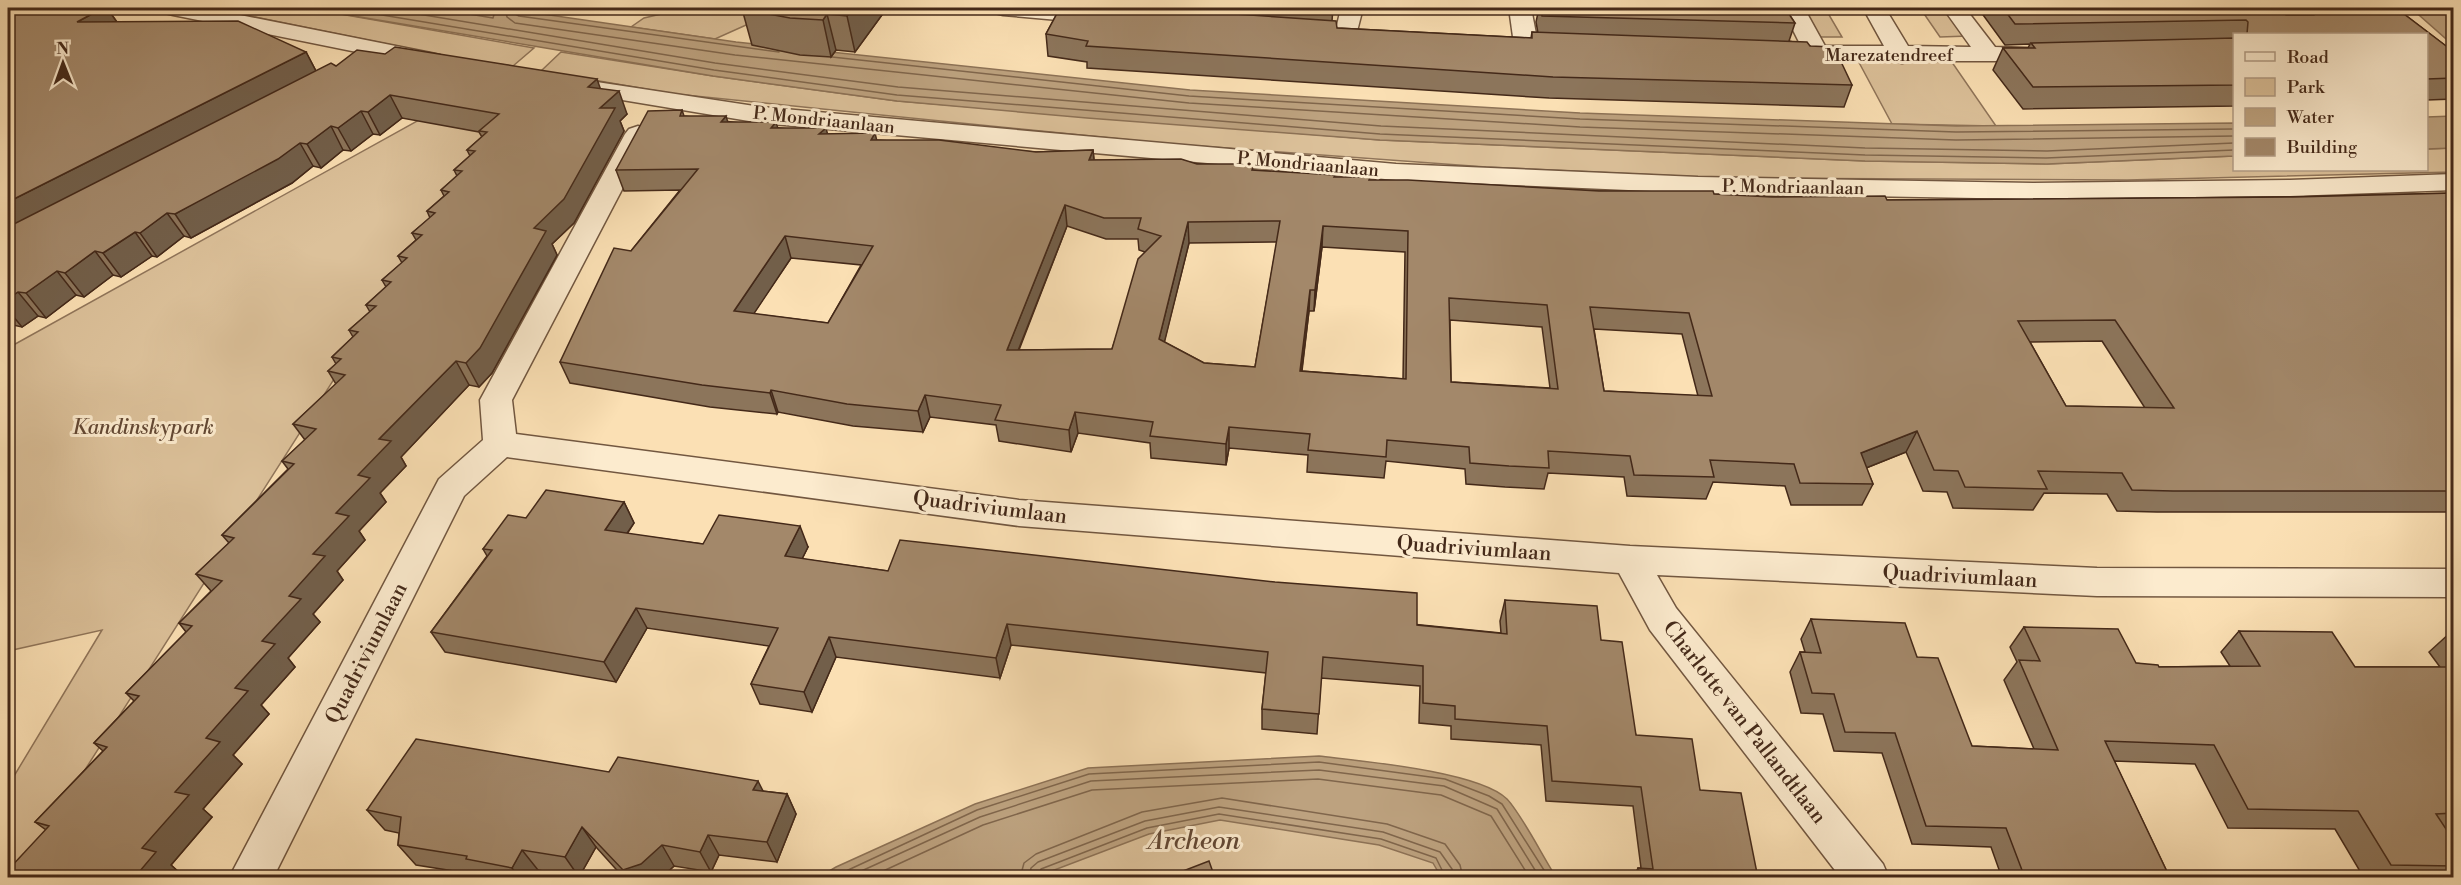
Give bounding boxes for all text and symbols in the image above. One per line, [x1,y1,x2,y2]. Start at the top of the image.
north arrow [33,33,93,93]
legend [2233,33,2428,171]
text: N [56,39,70,59]
street label: Marezatendreef [1825,44,1955,67]
text: Road [2287,46,2330,69]
text: Park [2287,76,2326,99]
street label: P. Mondriaanlaan [752,102,896,139]
text: Water [2286,106,2335,129]
text: Building [2286,136,2358,159]
street label: P. Mondriaanlaan [1236,147,1380,182]
street label: P. Mondriaanlaan [1722,175,1865,200]
park label: Kandinskypark [72,415,214,441]
street label: Quadriviumlaan [911,486,1069,530]
street label: Quadriviumlaan [1396,531,1553,567]
street label: Quadriviumlaan [1882,560,2039,594]
street label: Quadriviumlaan [320,578,414,728]
street label: Charlotte van Pallandtlaan [1657,616,1832,830]
park label: Archeon [1145,825,1241,857]

